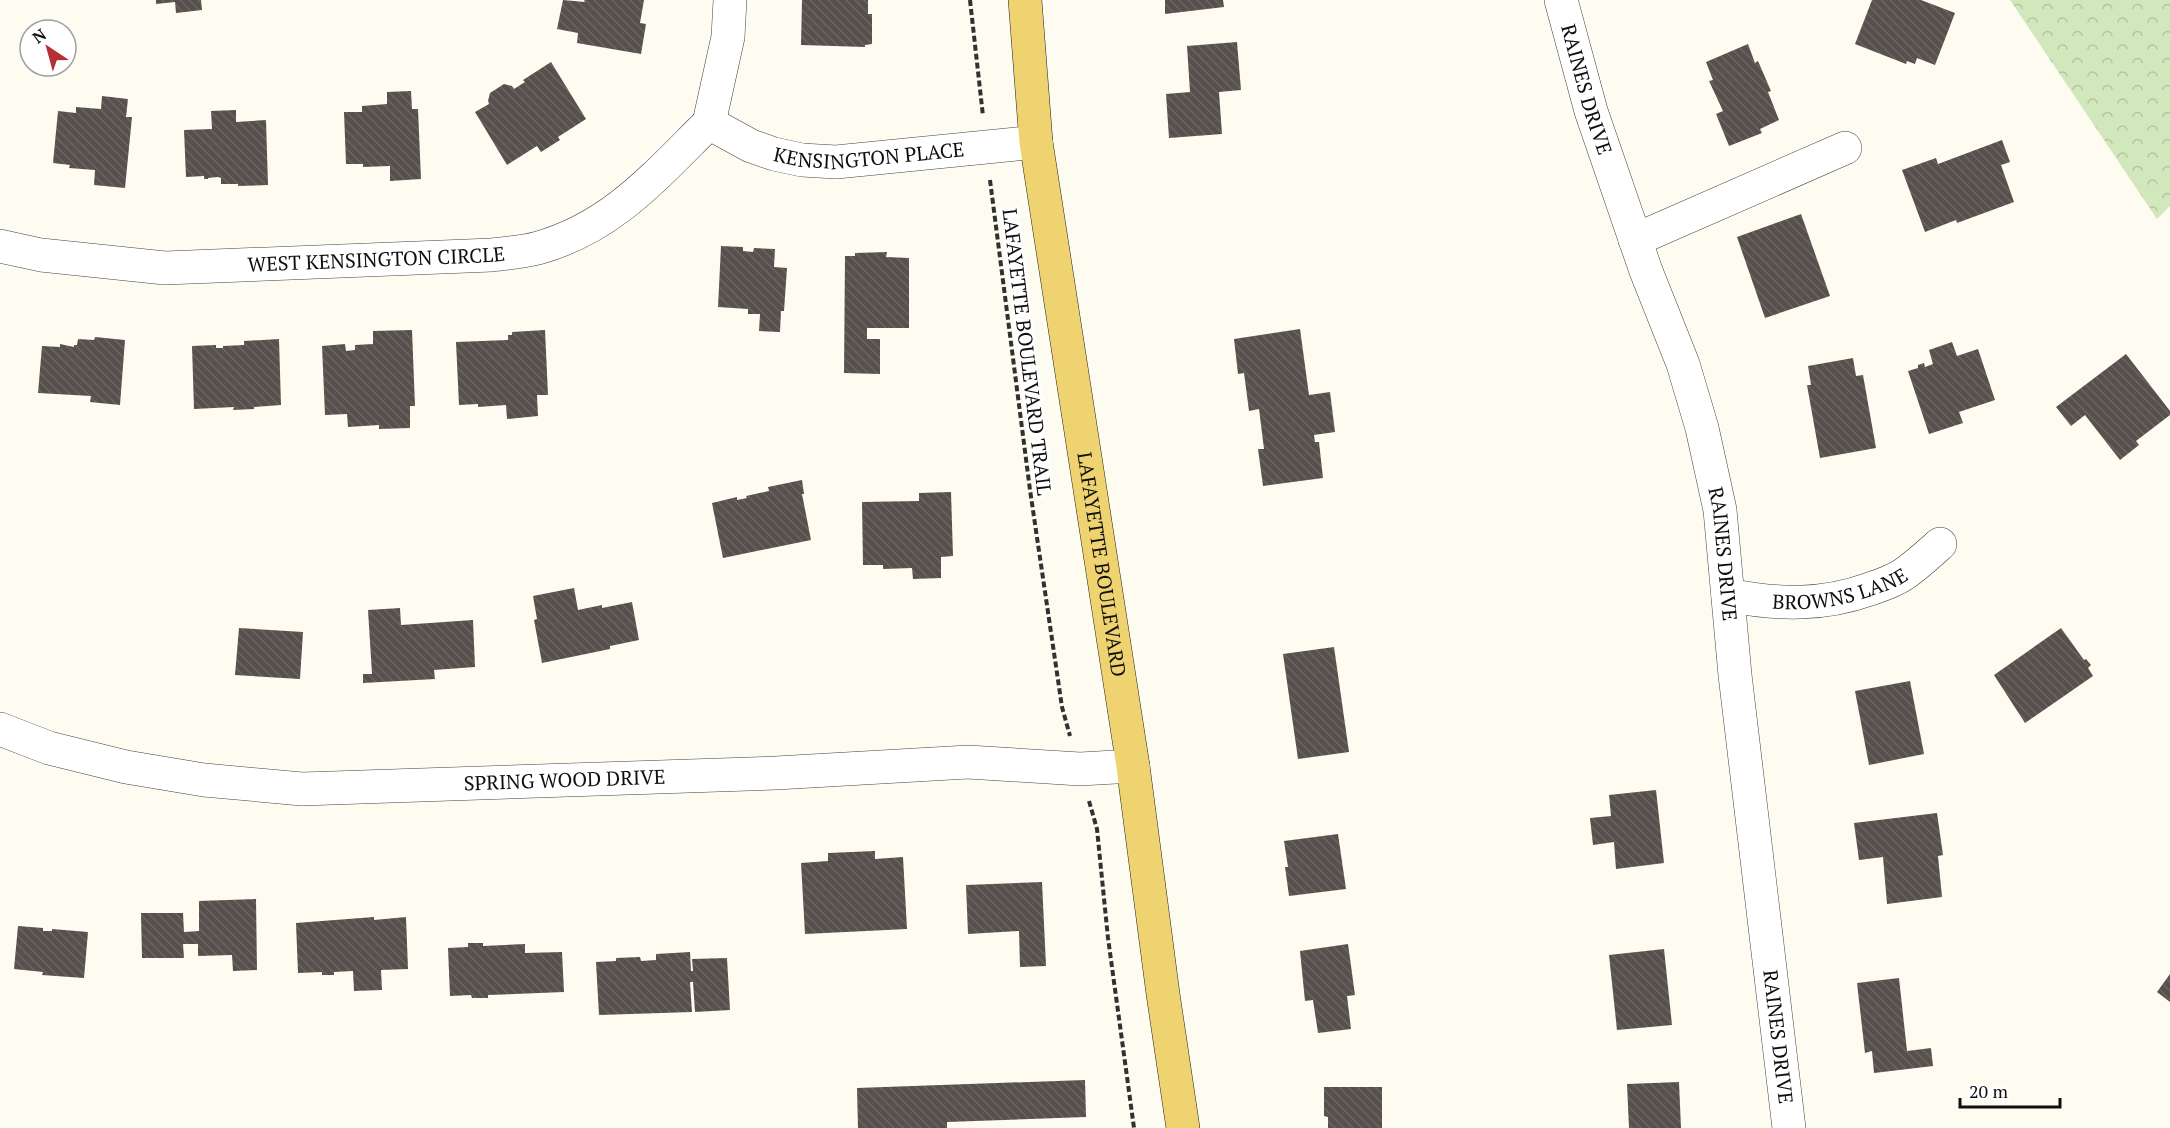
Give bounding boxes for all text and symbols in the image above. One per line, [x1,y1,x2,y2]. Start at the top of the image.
north arrow [18,18,78,78]
street label: RAINES DRIVE [1555,21,1619,158]
text: N [28,23,51,48]
street label: KENSINGTON PLACE [771,135,966,176]
street label: LAFAYETTE BOULEVARD TRAIL [997,207,1058,497]
street label: WEST KENSINGTON CIRCLE [247,240,506,278]
street label: LAFAYETTE BOULEVARD [1071,450,1133,679]
street label: RAINES DRIVE [1702,484,1744,622]
street label: BROWNS LANE [1772,561,1913,615]
street label: SPRING WOOD DRIVE [463,763,666,797]
street label: RAINES DRIVE [1757,968,1800,1105]
scale bar [1960,1071,2060,1109]
text: 20 m [1969,1079,2009,1103]

